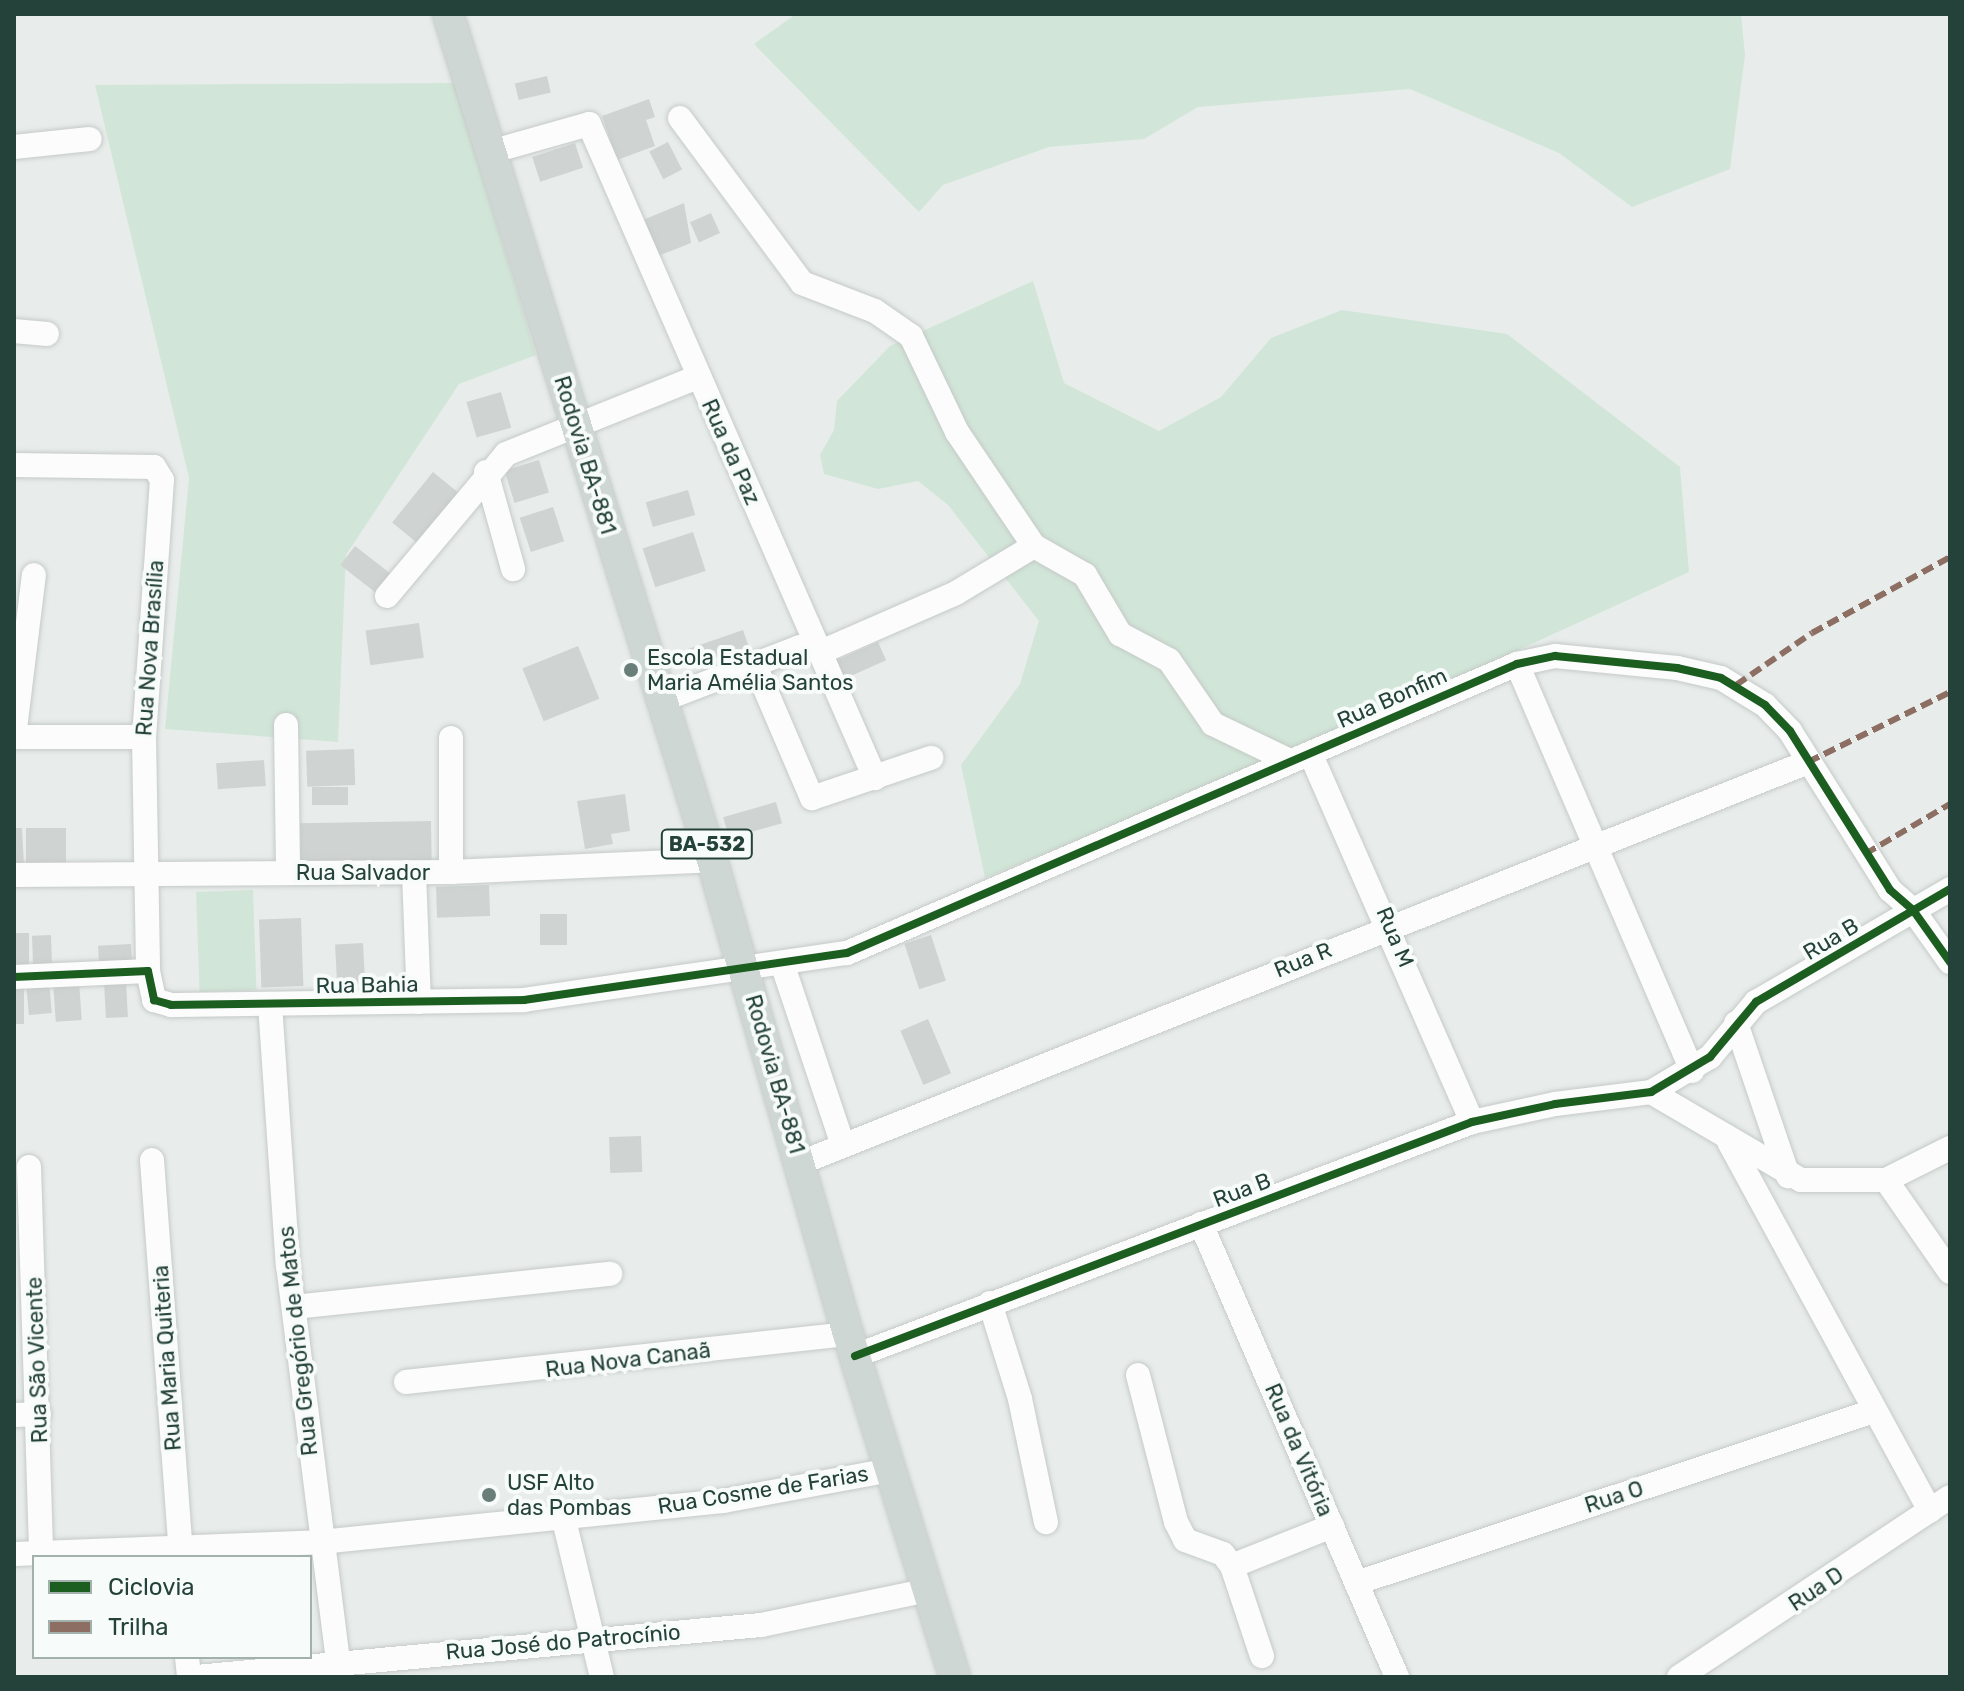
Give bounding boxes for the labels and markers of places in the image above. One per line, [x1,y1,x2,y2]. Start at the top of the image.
place label: Escola Estadual Maria Amélia Santos [647,644,854,696]
marker: Escola Estadual Maria Amélia Santos [622,661,640,679]
place label: USF Alto das Pombas [507,1469,631,1520]
marker: USF Alto das Pombas [478,1484,500,1506]

